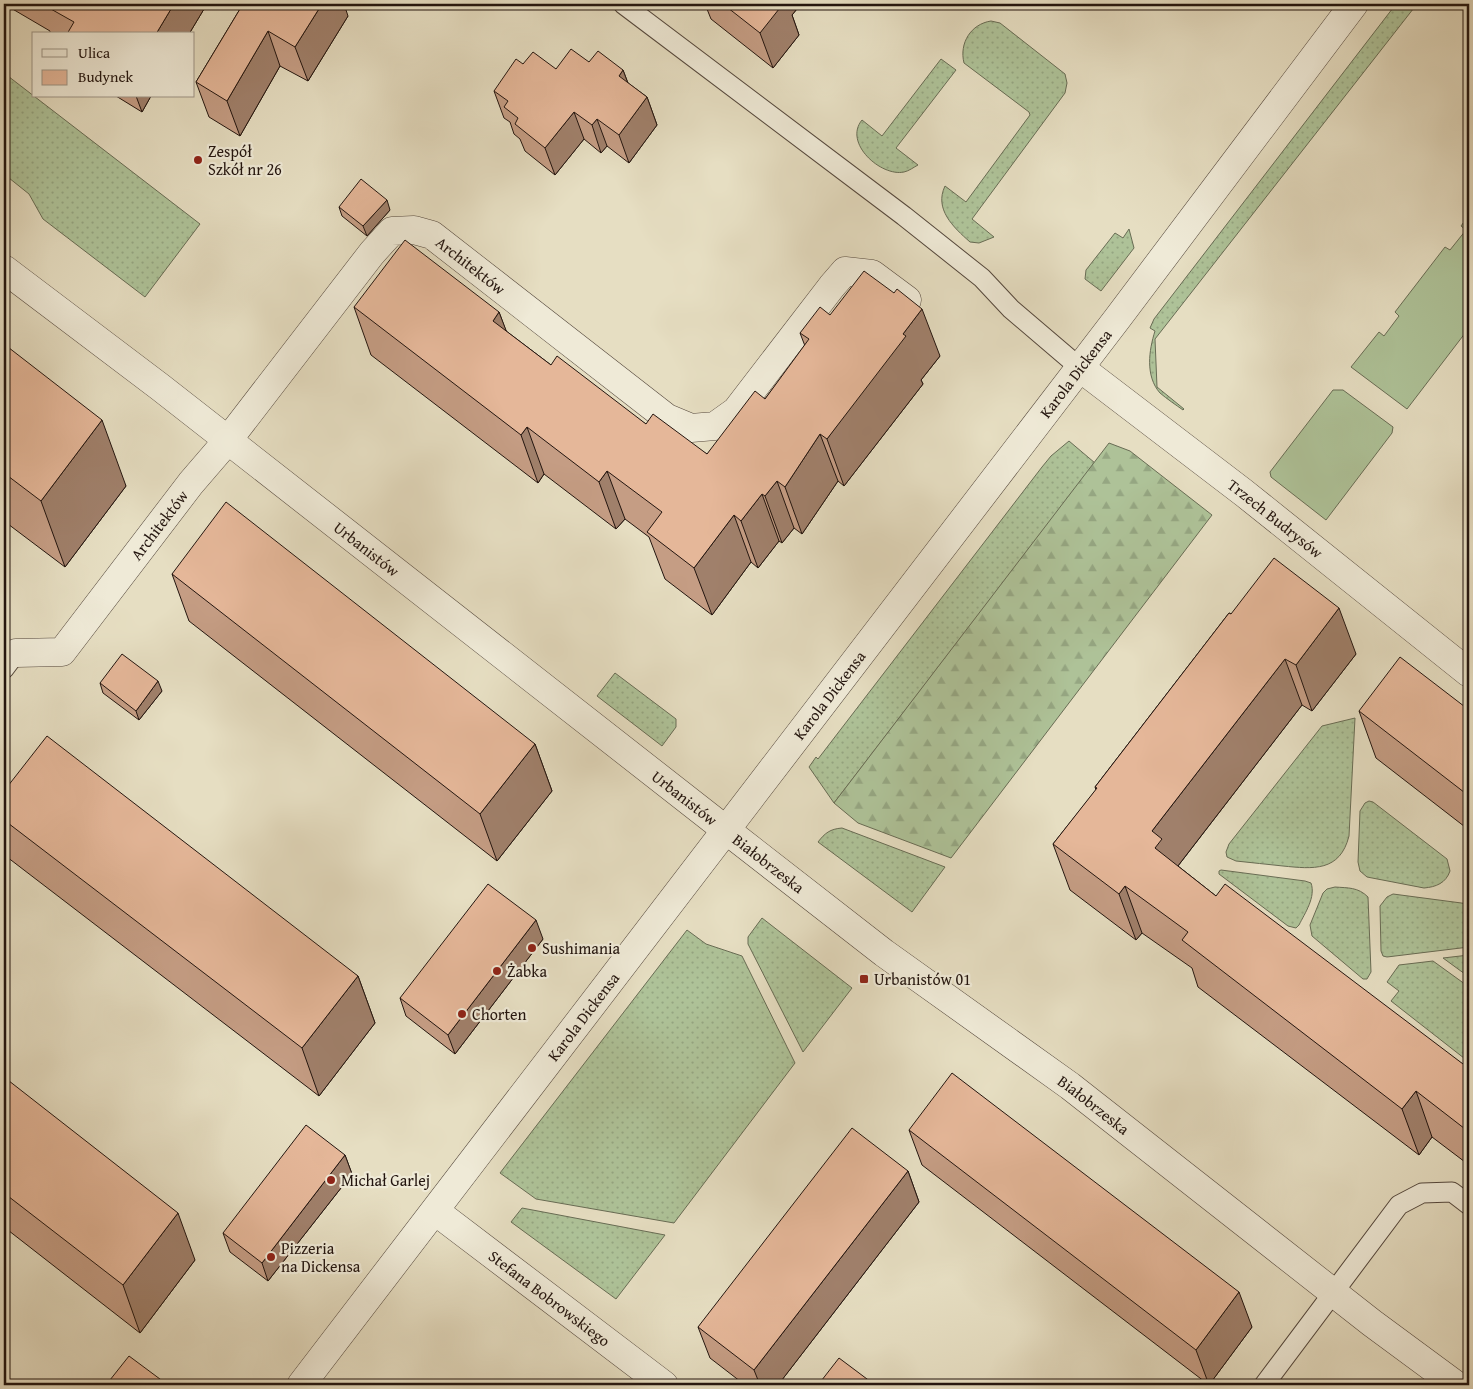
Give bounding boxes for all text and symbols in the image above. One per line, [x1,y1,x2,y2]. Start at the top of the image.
legend [32,32,195,98]
text: Ulica [78,42,110,63]
text: Budynek [78,66,134,87]
place label: Zespół Szkół nr 26 [208,139,282,181]
marker: Zespół Szkół nr 26 [192,154,204,166]
street label: Architektów [431,230,511,301]
street label: Karola Dickensa [1033,323,1118,423]
street label: Trzech Budrysów [1223,473,1329,564]
street label: Architektów [124,484,194,565]
street label: Urbanistów [329,515,405,583]
street label: Karola Dickensa [787,645,871,745]
street label: Urbanistów [647,764,723,832]
street label: Białobrzeska [728,827,810,899]
place label: Sushimania [542,936,620,960]
marker: Sushimania [526,942,538,954]
place label: Żabka [507,959,547,983]
marker: Żabka [491,965,503,977]
street label: Karola Dickensa [541,967,625,1066]
place label: Urbanistów 01 [874,967,971,991]
marker: Urbanistów 01 [858,973,870,985]
place label: Chorten [472,1002,527,1026]
marker: Chorten [456,1008,468,1020]
street label: Białobrzeska [1053,1069,1135,1141]
place label: Michał Garlej [341,1168,430,1192]
marker: Michał Garlej [325,1174,337,1186]
place label: Pizzeria na Dickensa [281,1236,361,1278]
street label: Stefana Bobrowskiego [484,1244,616,1352]
marker: Pizzeria na Dickensa [265,1251,277,1263]

